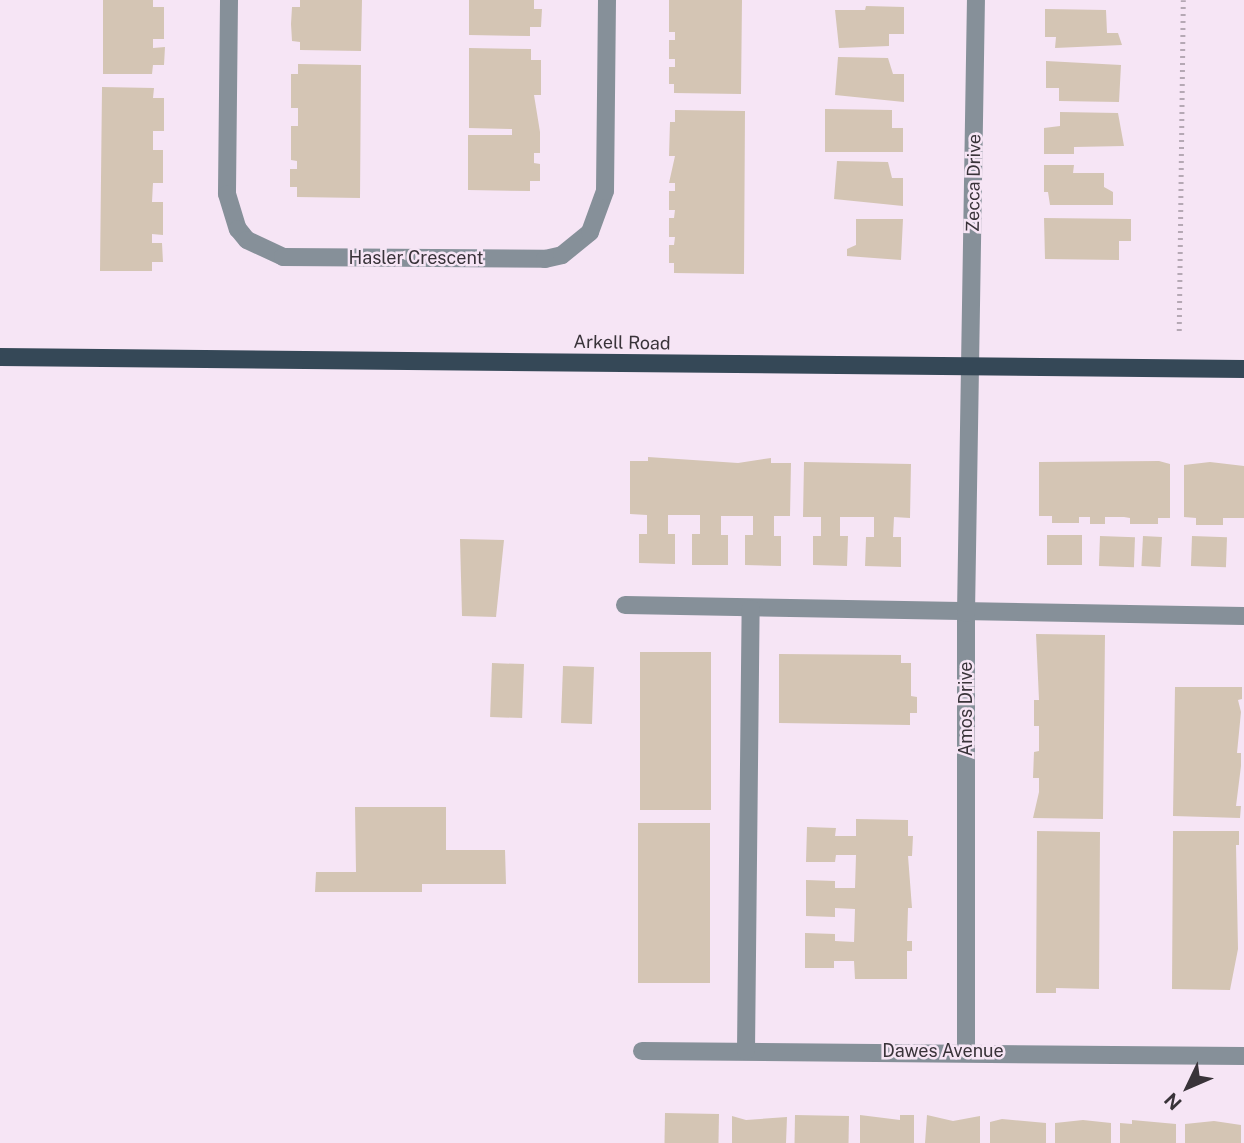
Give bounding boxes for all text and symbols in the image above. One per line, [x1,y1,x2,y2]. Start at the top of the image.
street label: Zecca Drive [962,134,986,232]
street label: Hasler Crescent [349,247,483,269]
street label: Arkell Road [573,331,671,355]
street label: Amos Drive [955,661,977,757]
street label: Dawes Avenue [882,1040,1004,1062]
north arrow [1153,1052,1223,1122]
text: N [1160,1089,1186,1115]

